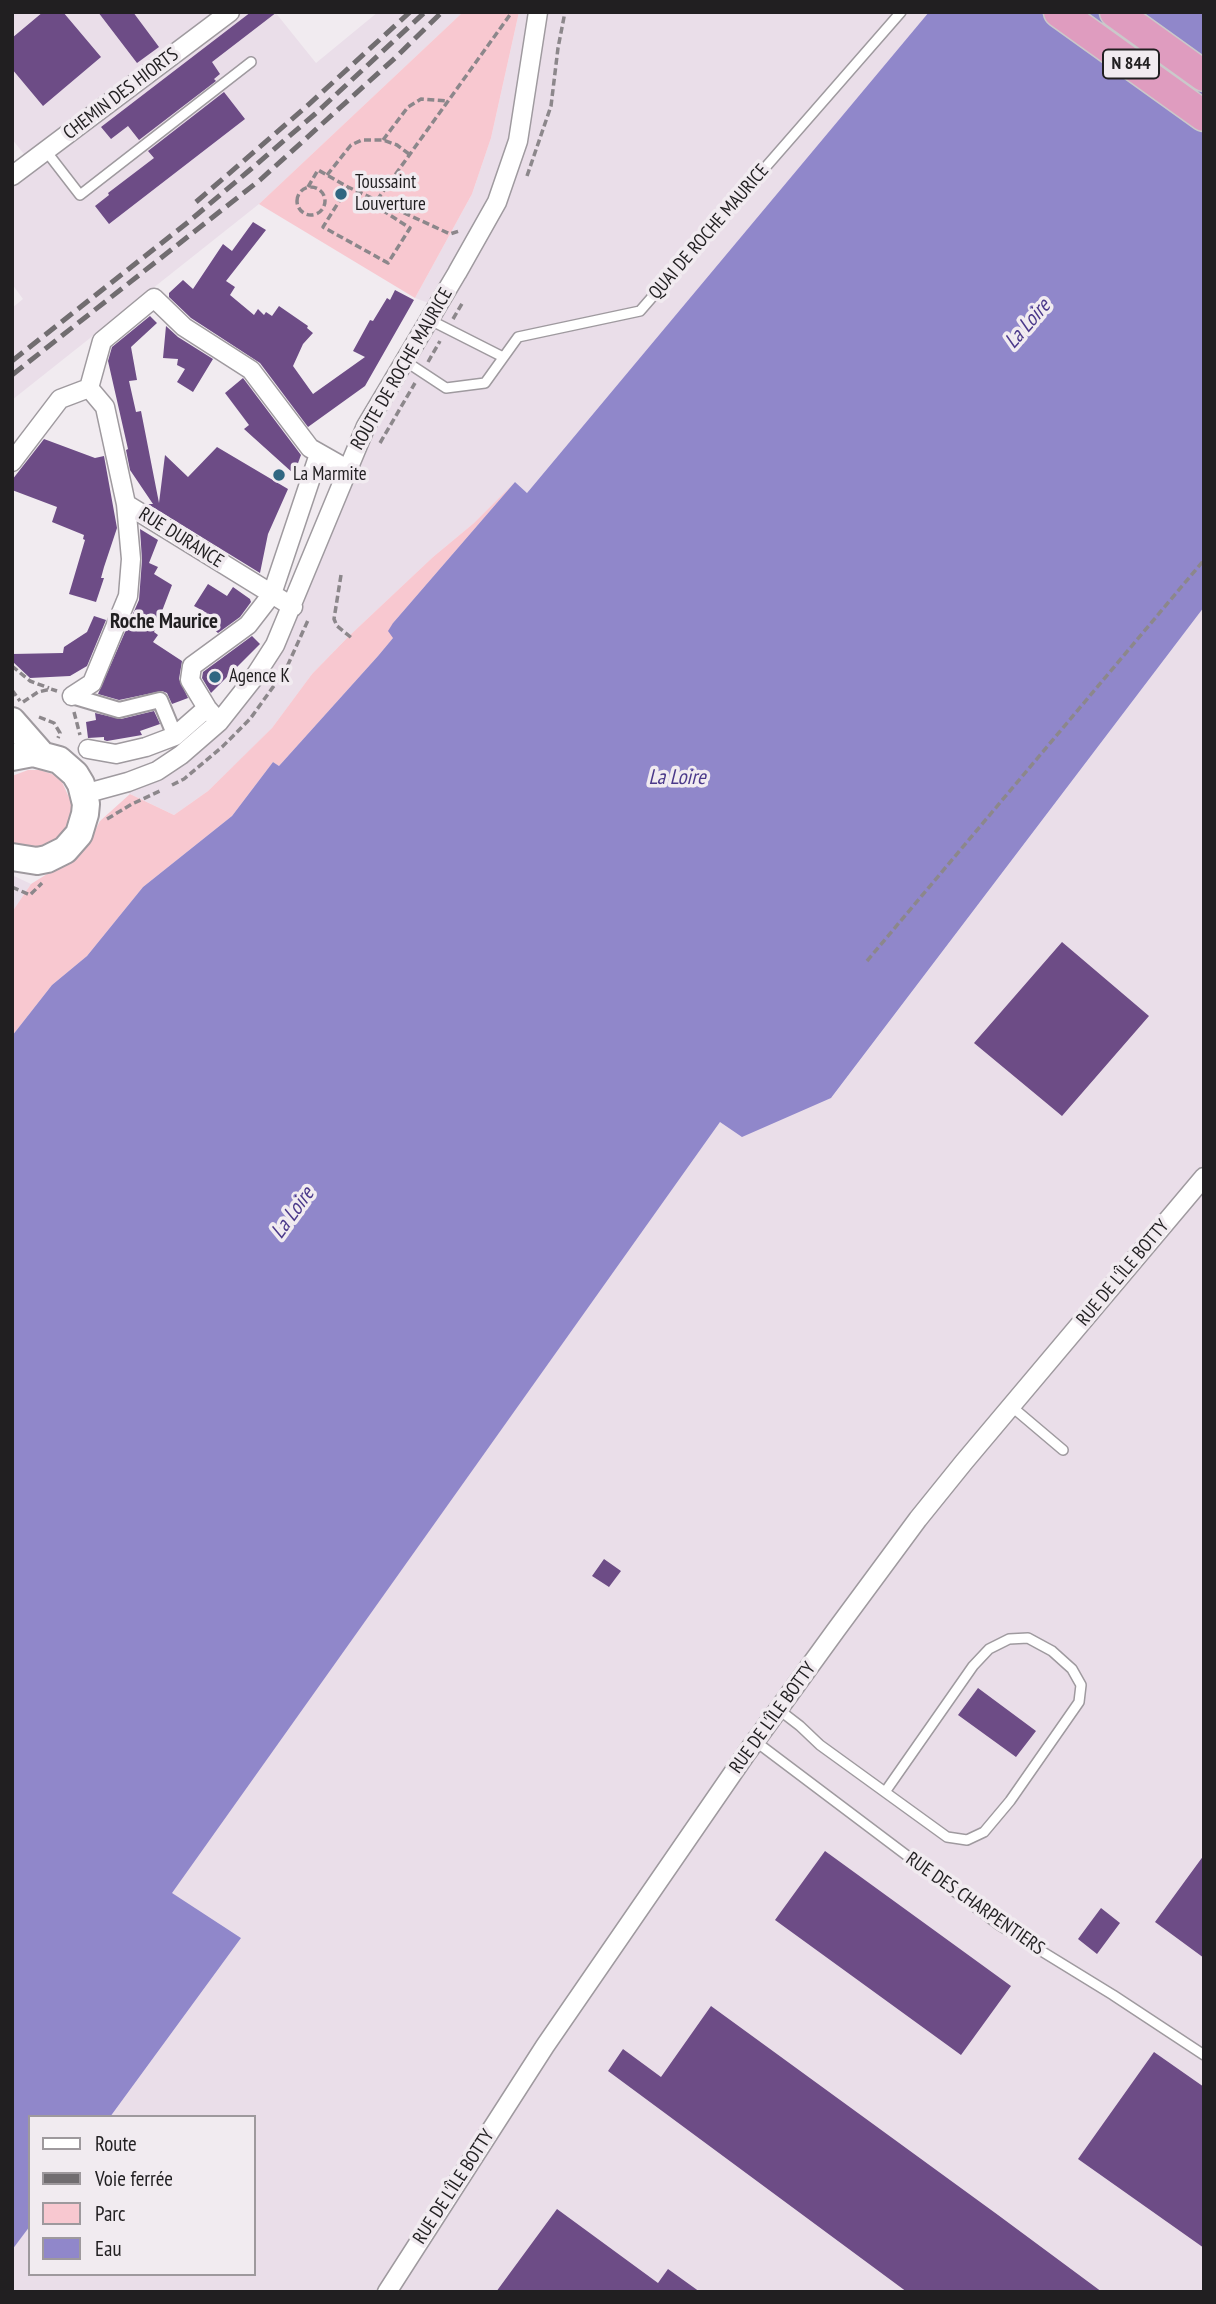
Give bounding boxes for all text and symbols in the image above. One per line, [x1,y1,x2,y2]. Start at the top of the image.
street label: CHEMIN DES HIORTS [59,43,183,145]
road number: N 844 [1103,50,1159,78]
street label: QUAI DE ROCHE MAURICE [644,160,774,304]
place label: Toussaint Louverture [355,172,426,216]
marker: Toussaint Louverture [333,186,349,202]
street label: ROUTE DE ROCHE MAURICE [346,284,458,454]
water label: La Loire [1000,294,1056,354]
place label: La Marmite [293,464,367,486]
marker: La Marmite [271,467,287,483]
street label: RUE DURANCE [134,503,228,573]
district label: Roche Maurice [110,609,218,635]
place label: Agence K [229,666,290,688]
marker: Agence K [207,669,223,685]
water label: La Loire [648,765,706,791]
water label: La Loire [266,1182,320,1244]
street label: RUE DE L'ÎLE BOTTY [1072,1215,1174,1331]
street label: RUE DE L'ÎLE BOTTY [725,1658,821,1778]
street label: RUE DES CHARPENTIERS [901,1848,1049,1960]
legend [28,2115,256,2276]
street label: RUE DE L'ÎLE BOTTY [409,2126,499,2248]
text: Route [95,2130,137,2157]
text: Voie ferrée [95,2165,173,2192]
text: Parc [95,2200,126,2227]
text: Eau [95,2235,122,2262]

